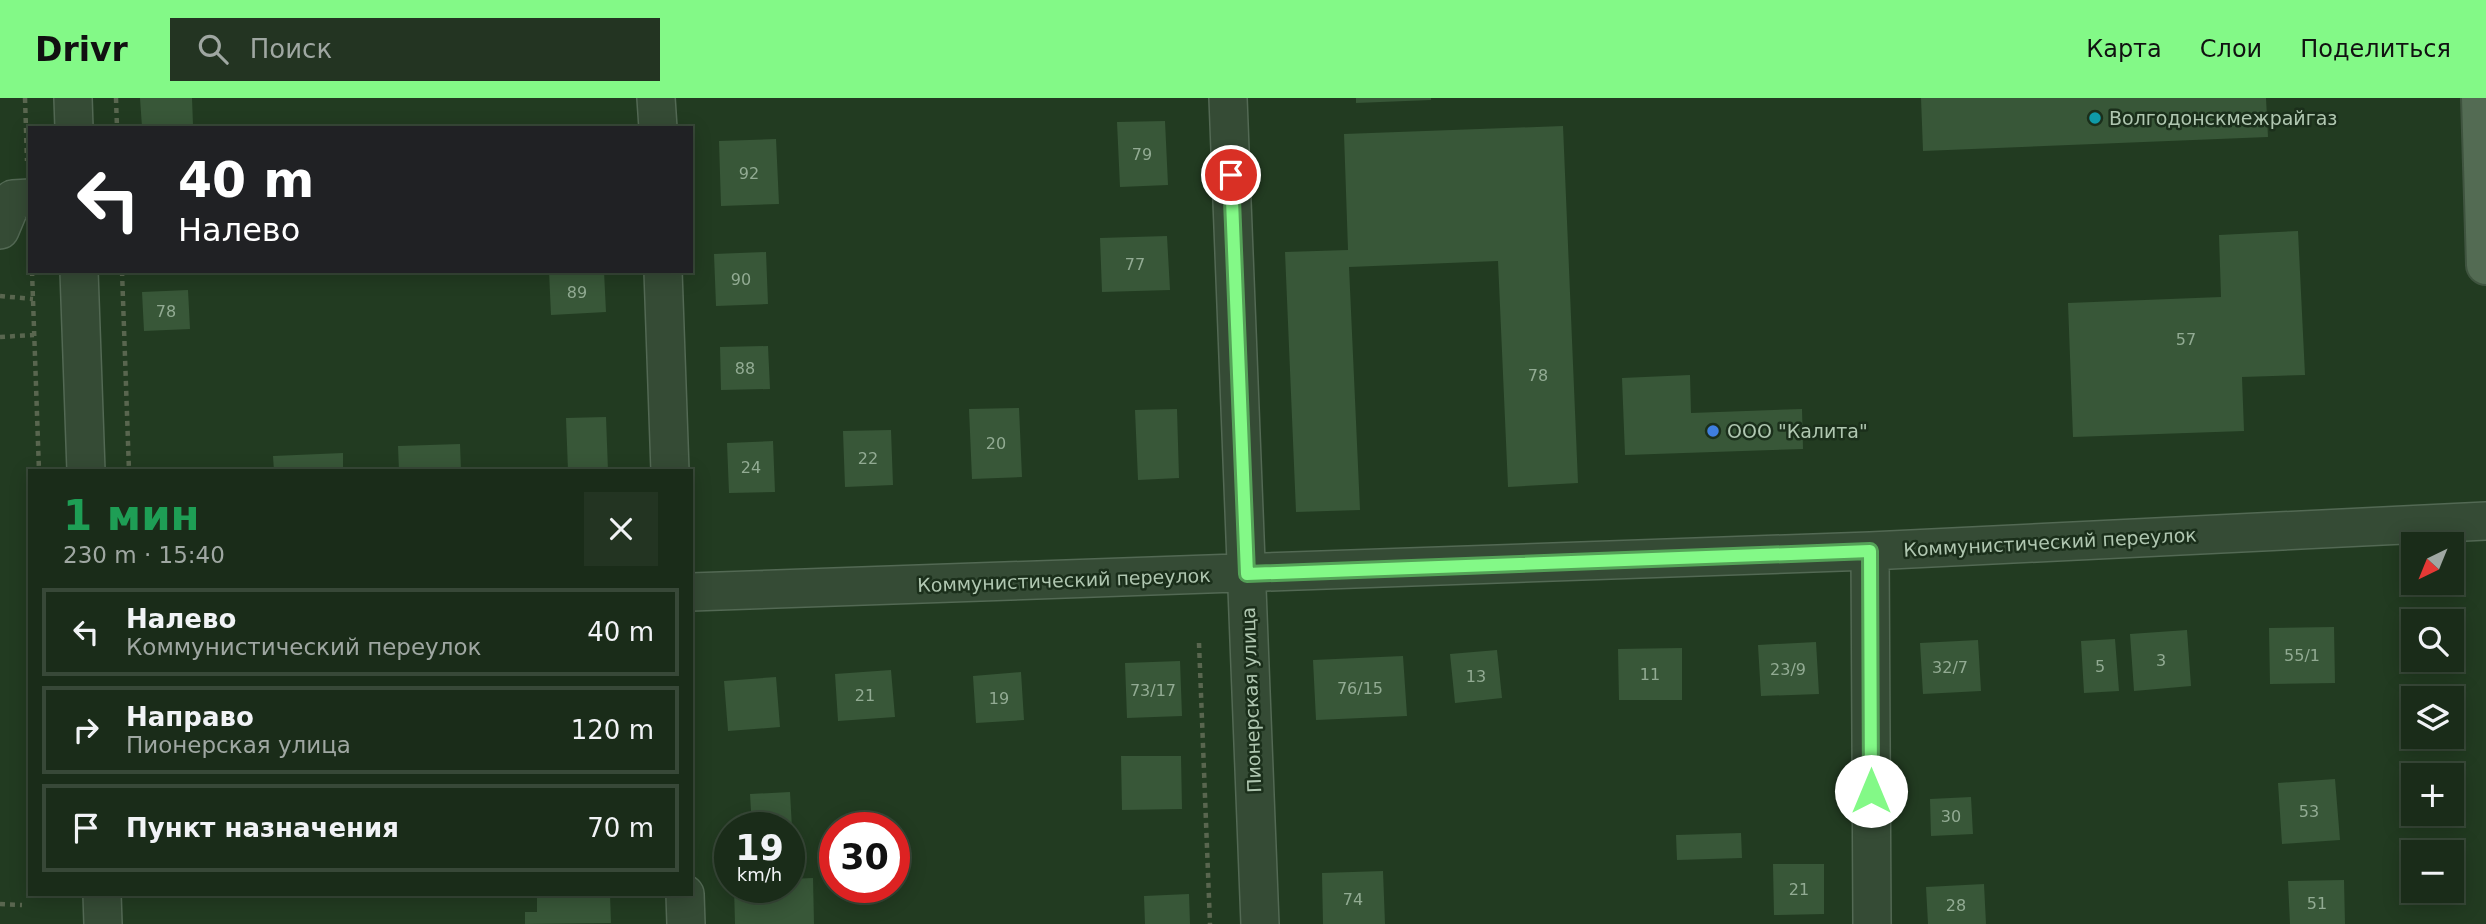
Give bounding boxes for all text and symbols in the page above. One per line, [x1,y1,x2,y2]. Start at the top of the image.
search box [170,18,660,81]
text: Drivr [35,30,128,69]
icon: search [194,30,232,68]
text: Поиск [250,34,332,64]
text: Карта [2086,35,2162,63]
text: Слои [2200,35,2262,63]
text: Поделиться [2300,35,2451,63]
place label: Волгодонскмежрайгаз [2109,107,2337,129]
marker: Волгодонскмежрайгаз [2087,110,2103,126]
house number: 79 [1132,145,1152,164]
pin [1201,145,1261,205]
text: 40 m [178,152,314,209]
icon: left [63,154,154,245]
icon: arrive [1212,156,1250,194]
house number: 92 [739,164,759,183]
text: Налево [178,211,300,249]
house number: 77 [1125,255,1145,274]
house number: 90 [731,270,751,289]
house number: 89 [567,283,587,302]
house number: 78 [156,302,176,321]
house number: 57 [2176,330,2196,349]
house number: 88 [735,359,755,378]
house number: 78 [1528,366,1548,385]
place label: ООО "Калита" [1727,420,1868,442]
marker: ООО "Калита" [1705,423,1721,439]
house number: 20 [986,434,1006,453]
house number: 22 [858,449,878,468]
house number: 24 [741,458,761,477]
text: 1 мин [63,491,200,540]
button: close [584,492,658,566]
street label: Коммунистический переулок [1903,523,2197,561]
north arrow [2401,532,2464,595]
map controls [2401,532,2464,903]
text: 230 m · 15:40 [63,542,225,568]
street label: Коммунистический переулок [917,564,1211,596]
text: Налево [126,604,236,634]
street label: Пионерская улица [1237,607,1265,793]
button: search [2401,609,2464,672]
icon: left [67,613,105,651]
text: 40 m [587,617,654,647]
text: Коммунистический переулок [126,634,481,660]
house number: 55/1 [2284,646,2320,665]
house number: 3 [2156,651,2166,670]
house number: 5 [2095,657,2105,676]
house number: 32/7 [1932,658,1968,677]
house number: 23/9 [1770,660,1806,679]
house number: 11 [1640,665,1660,684]
house number: 13 [1466,667,1486,686]
house number: 76/15 [1337,679,1383,698]
house number: 73/17 [1130,681,1176,700]
house number: 21 [855,686,875,705]
button: layers [2401,686,2464,749]
house number: 19 [989,689,1009,708]
text: Направо [126,702,254,732]
icon: right [67,711,105,749]
text: 120 m [571,715,654,745]
text: Пионерская улица [126,732,351,758]
position arrow [1834,754,1908,828]
button: + [2401,763,2464,826]
house number: 53 [2299,802,2319,821]
house number: 30 [1941,807,1961,826]
icon: arrive [67,809,105,847]
speed limit sign: 30 [819,812,910,903]
text: Пункт назначения [126,813,399,843]
text: 70 m [587,813,654,843]
text: 19 [735,828,784,868]
button: − [2401,840,2464,903]
text: km/h [737,864,782,885]
house number: 21 [1789,880,1809,899]
house number: 74 [1343,890,1363,909]
house number: 51 [2307,894,2327,913]
house number: 28 [1946,896,1966,915]

